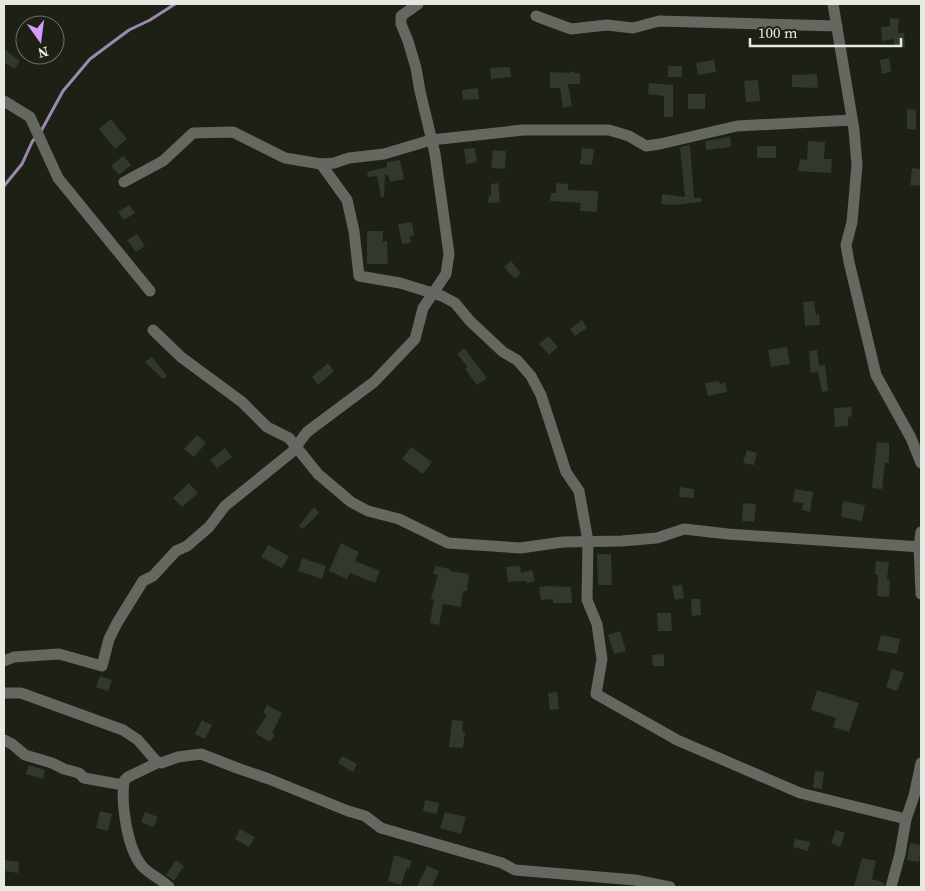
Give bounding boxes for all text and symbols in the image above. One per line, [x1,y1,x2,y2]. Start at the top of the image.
north arrow [15,15,65,65]
scale bar [750,15,901,47]
text: 100 m [758,22,798,43]
text: N [36,42,51,64]

